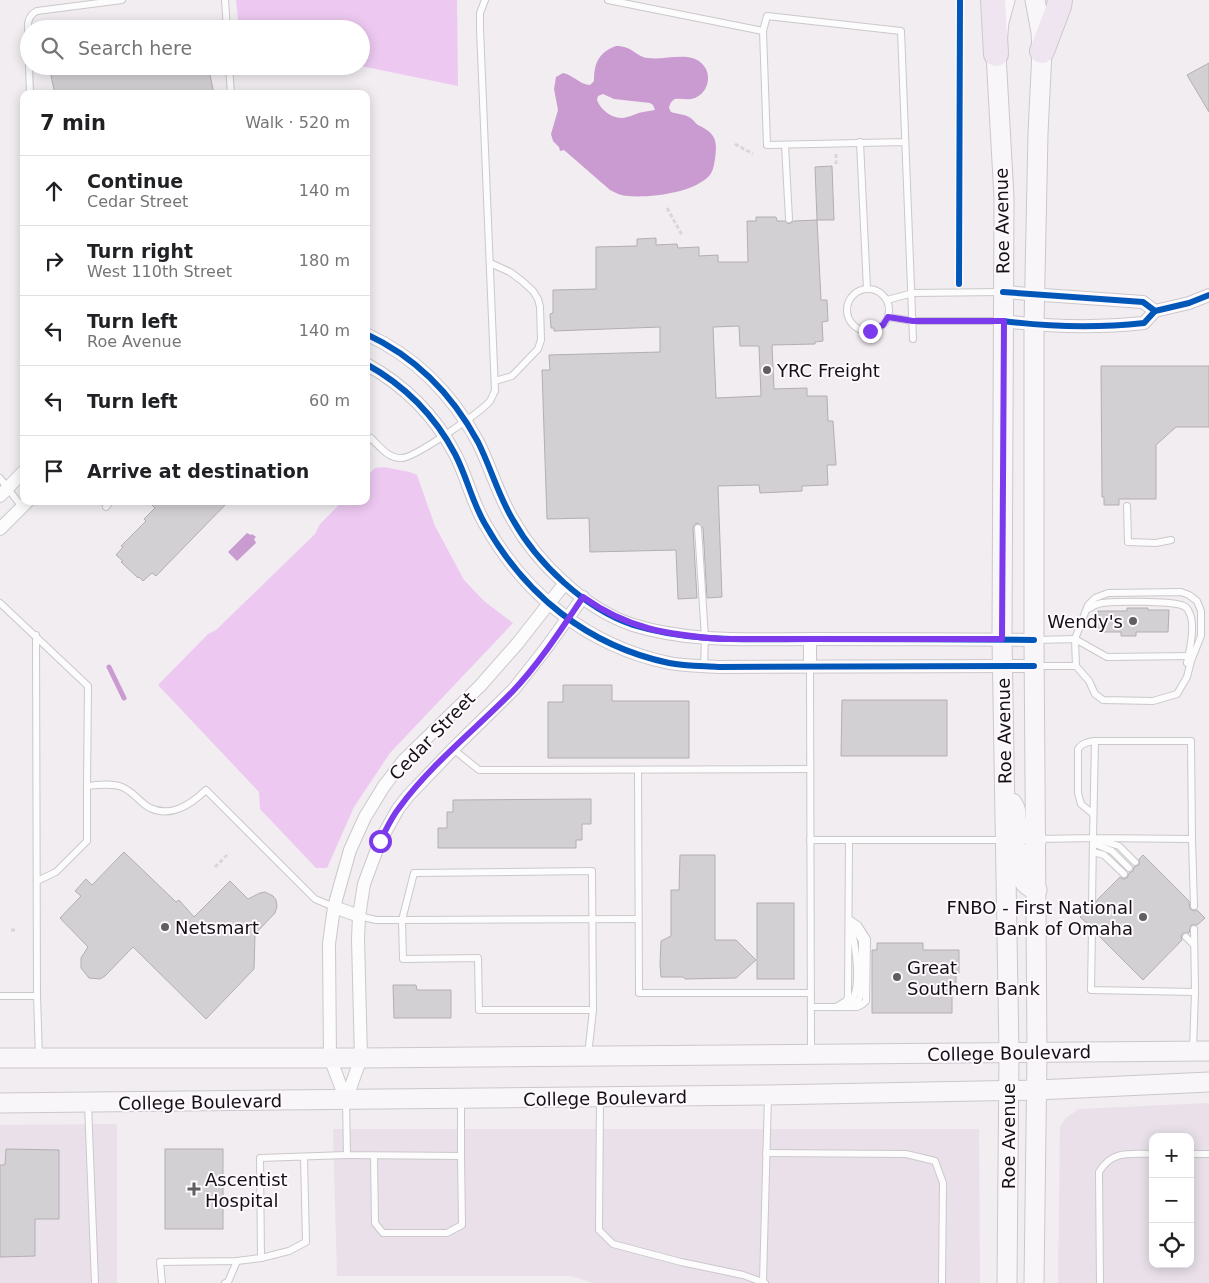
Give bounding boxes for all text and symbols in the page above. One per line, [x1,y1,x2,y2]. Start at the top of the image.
search box [20,20,370,75]
icon: search [38,34,66,62]
text: Search here [78,37,192,59]
text: 7 min [40,111,106,135]
text: Walk · 520 m [245,113,350,132]
street label: Roe Avenue [991,168,1013,274]
text: Continue [87,170,183,192]
icon: ahead [40,177,68,205]
text: 140 m [299,181,350,200]
text: Cedar Street [87,192,188,211]
text: Turn right [87,240,193,262]
icon: right [40,247,68,275]
text: 180 m [299,251,350,270]
text: West 110th Street [87,262,232,281]
text: Turn left [87,310,178,332]
icon: left [40,317,68,345]
route end [859,320,882,343]
text: 140 m [299,321,350,340]
text: Roe Avenue [87,332,182,351]
place label: YRC Freight [776,360,880,381]
marker: YRC Freight [761,364,773,376]
icon: left [40,387,68,415]
text: Turn left [87,390,178,412]
text: 60 m [309,391,350,410]
icon: arrive [40,457,68,485]
text: Arrive at destination [87,460,309,482]
place label: Wendy's [1047,611,1123,632]
marker: Wendy's [1127,615,1139,627]
street label: Roe Avenue [993,678,1015,784]
street label: Cedar Street [385,688,479,784]
route start [369,830,392,853]
place label: FNBO - First National Bank of Omaha [946,897,1133,939]
marker: FNBO - First National Bank of Omaha [1137,911,1149,923]
place label: Netsmart [175,917,259,938]
marker: Netsmart [159,921,171,933]
place label: Great Southern Bank [907,957,1040,999]
marker: Great Southern Bank [891,971,903,983]
street label: College Boulevard [927,1041,1091,1065]
street label: Roe Avenue [998,1083,1019,1189]
street label: College Boulevard [523,1086,687,1110]
street label: College Boulevard [118,1090,282,1114]
map controls [1149,1133,1194,1268]
button: + [1149,1133,1194,1178]
place label: Ascentist Hospital [205,1169,288,1211]
button: − [1149,1178,1194,1223]
marker: Ascentist Hospital [187,1182,201,1196]
button: locate [1149,1223,1194,1268]

